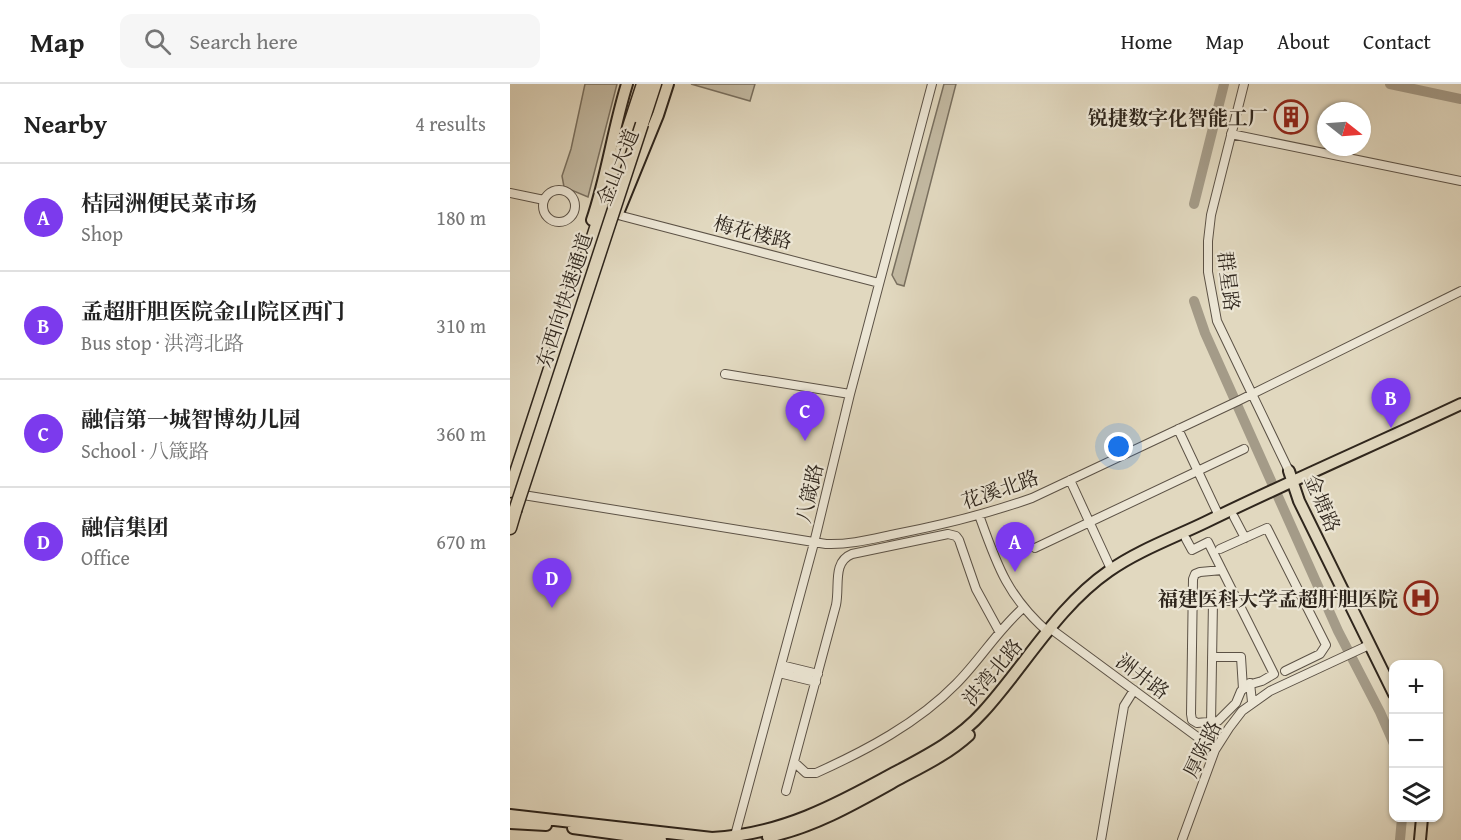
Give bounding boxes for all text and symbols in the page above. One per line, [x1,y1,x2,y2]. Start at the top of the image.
search box [120,14,540,68]
text: Map [30,21,84,62]
icon: search [141,25,174,58]
text: Search here [189,25,298,57]
text: Home [1121,26,1172,57]
text: Map [1205,26,1244,57]
text: About [1277,26,1330,57]
text: Contact [1363,26,1431,57]
building icon: 锐捷数字化智能工厂 [1273,99,1309,135]
north arrow [1317,102,1371,156]
place label: 锐捷数字化智能工厂 [1088,103,1268,132]
text: Nearby [24,104,107,143]
text: 4 results [415,109,486,138]
street label: 金山大道 [589,124,645,210]
text: 桔园洲便民菜市场 [81,187,257,219]
text: A [37,203,50,232]
text: 180 m [436,203,486,232]
street label: 梅花楼路 [711,208,795,256]
text: Shop [81,219,123,248]
street label: 东西向快速通道 [529,229,599,371]
street label: 群星路 [1211,249,1247,313]
text: 孟超肝胆医院金山院区西门 [81,295,345,327]
text: B [37,311,50,340]
text: 310 m [436,311,486,340]
text: Bus stop · 洪湾北路 [81,328,244,357]
pin: B [1372,378,1410,428]
pin: C [786,392,824,441]
text: 融信第一城智博幼儿园 [81,403,301,435]
text: C [38,419,49,448]
text: 360 m [436,419,486,448]
your location [1104,432,1133,461]
text: School · 八箴路 [81,436,209,465]
street label: 八箴路 [788,461,830,525]
street label: 花溪北路 [957,462,1043,516]
street label: 金塘路 [1298,470,1348,536]
text: 融信集团 [81,511,169,543]
pin: A [996,522,1034,572]
text: D [37,527,50,556]
text: 670 m [436,527,486,556]
text: Office [81,543,130,572]
pin: D [532,558,572,608]
hospital icon: 福建医科大学孟超肝胆医院 [1403,580,1439,616]
place label: 福建医科大学孟超肝胆医院 [1158,584,1398,613]
street label: 洪湾北路 [955,632,1029,712]
street label: 洲井路 [1110,646,1176,706]
map controls [1389,660,1443,822]
button: + [1389,660,1443,714]
button: − [1389,714,1443,768]
street label: 厚陈路 [1176,716,1228,782]
button: layers [1389,768,1443,822]

